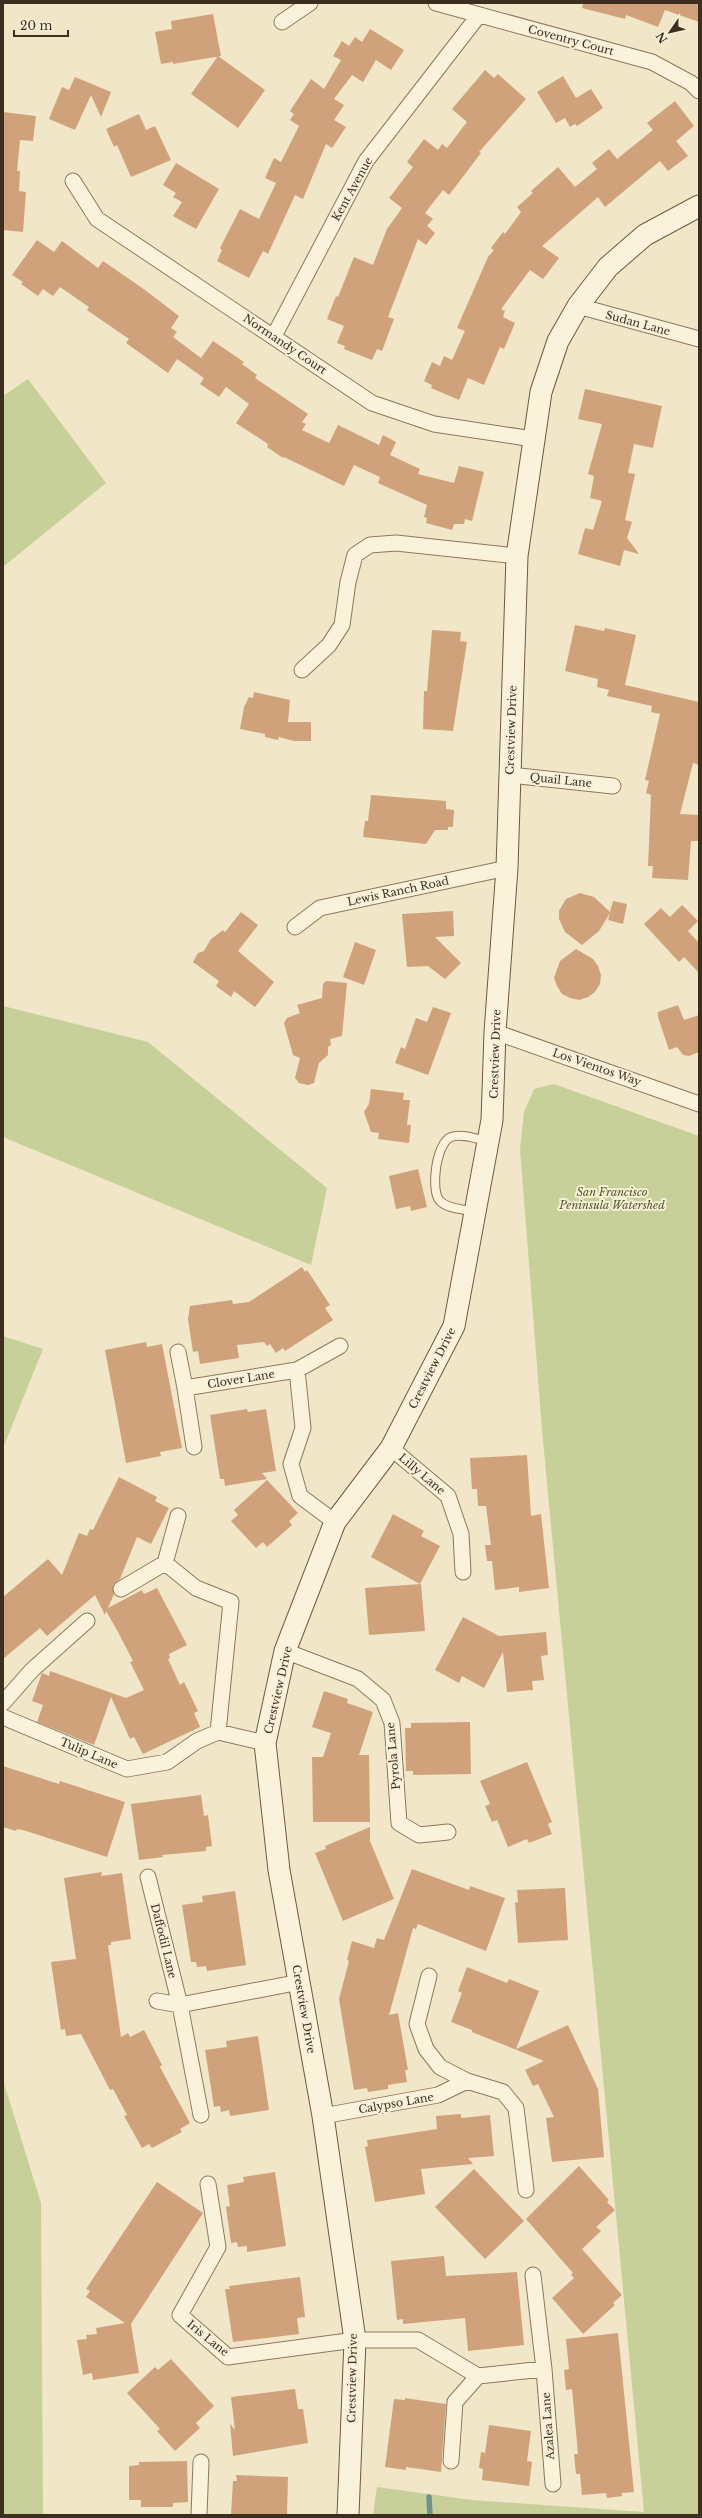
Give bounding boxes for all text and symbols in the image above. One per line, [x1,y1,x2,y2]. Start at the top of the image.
scale bar [14,12,68,38]
north arrow [650,12,690,52]
text: 20 m [20,18,52,33]
street label: Coventry Court [527,22,616,58]
text: N [653,29,670,46]
street label: Kent Avenue [329,155,375,223]
street label: Sudan Lane [604,308,672,338]
street label: Normandy Court [241,311,330,378]
street label: Crestview Drive [502,685,520,775]
street label: Quail Lane [529,770,593,790]
street label: Lewis Ranch Road [346,873,451,909]
street label: Crestview Drive [486,1009,504,1099]
street label: Los Vientos Way [551,1045,643,1089]
park label: San Francisco Peninsula Watershed [558,1185,665,1212]
street label: Crestview Drive [405,1325,459,1411]
street label: Clover Lane [206,1367,276,1391]
street label: Lilly Lane [396,1450,448,1498]
street label: Crestview Drive [261,1645,295,1735]
street label: Pyrola Lane [383,1722,403,1790]
street label: Tulip Lane [58,1735,120,1771]
street label: Daffodil Lane [148,1902,180,1980]
street label: Crestview Drive [289,1964,319,2054]
street label: Calypso Lane [357,2089,435,2117]
street label: Iris Lane [184,2317,232,2359]
street label: Crestview Drive [344,2333,360,2423]
street label: Azalea Lane [539,2392,557,2461]

